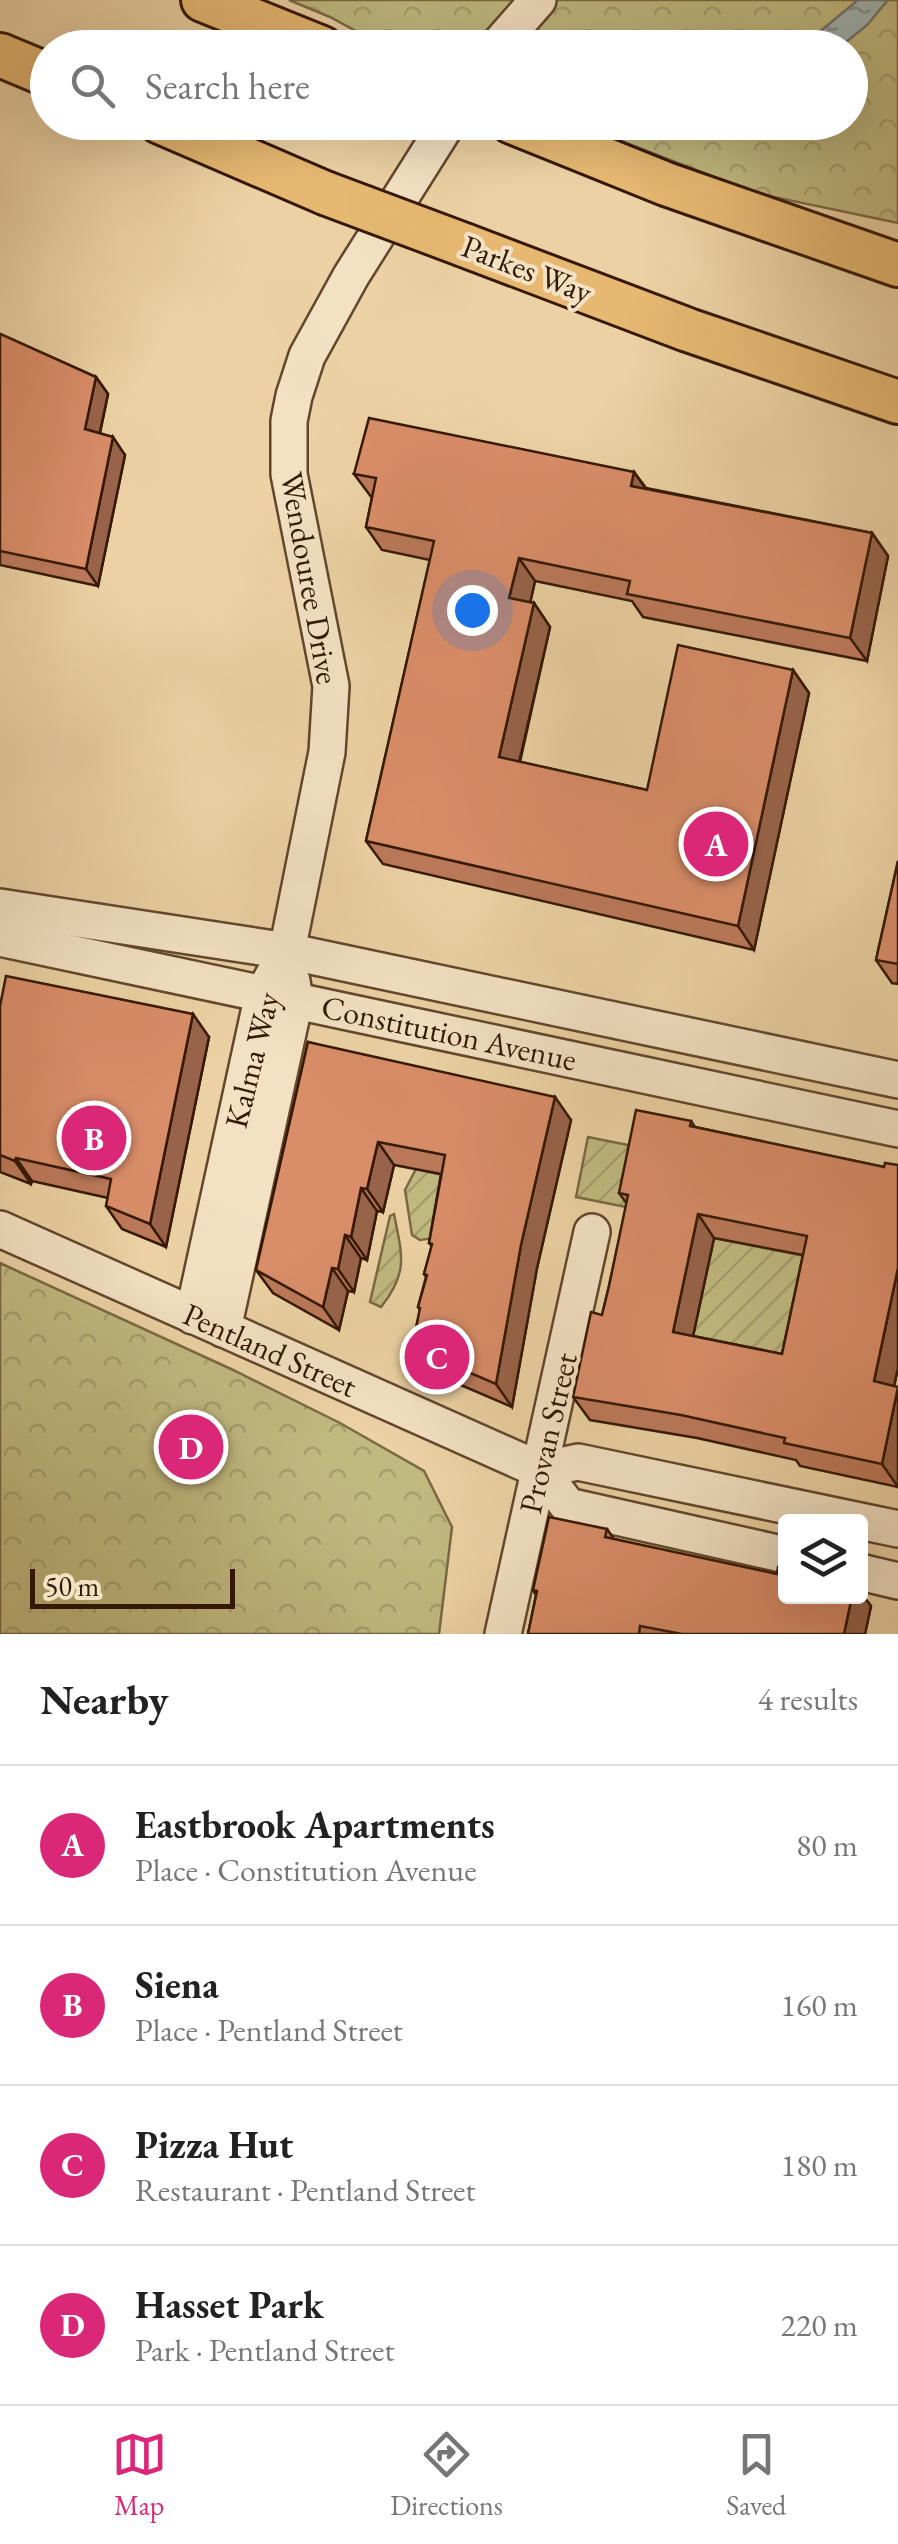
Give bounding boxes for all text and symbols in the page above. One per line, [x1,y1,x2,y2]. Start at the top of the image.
search box [30,30,868,140]
icon: search [65,58,120,113]
text: Search here [145,61,310,110]
street label: Parkes Way [456,225,599,313]
street label: Wendouree Drive [271,469,349,687]
your location [447,585,498,636]
pin: A [684,806,748,882]
street label: Constitution Avenue [318,985,580,1081]
street label: Kalma Way [215,987,289,1132]
pin: B [62,1100,126,1176]
street label: Pentland Street [177,1293,363,1407]
pin: C [404,1320,470,1394]
street label: Provan Street [509,1349,587,1517]
pin: D [158,1410,224,1484]
map controls [778,1514,868,1604]
button: layers [778,1514,868,1604]
scale bar [30,1564,235,1608]
text: 50 m [45,1568,99,1604]
text: Nearby [40,1672,169,1727]
text: 4 results [758,1678,858,1720]
text: Eastbrook Apartments [135,1800,495,1849]
text: A [61,1824,84,1866]
text: 80 m [796,1824,858,1866]
text: Place · Constitution Avenue [135,1849,477,1891]
text: Siena [135,1960,219,2009]
text: B [62,1984,83,2026]
text: 160 m [781,1984,858,2026]
text: Place · Pentland Street [135,2009,403,2051]
text: Pizza Hut [135,2120,293,2169]
text: C [61,2144,84,2186]
text: 180 m [781,2144,858,2186]
text: Restaurant · Pentland Street [135,2169,476,2211]
text: Hasset Park [135,2280,324,2329]
text: D [60,2304,85,2346]
text: 220 m [781,2304,858,2346]
text: Park · Pentland Street [135,2329,394,2371]
tab: Map [112,2427,167,2523]
tab: Directions [390,2427,503,2523]
tab: Saved [726,2427,786,2523]

